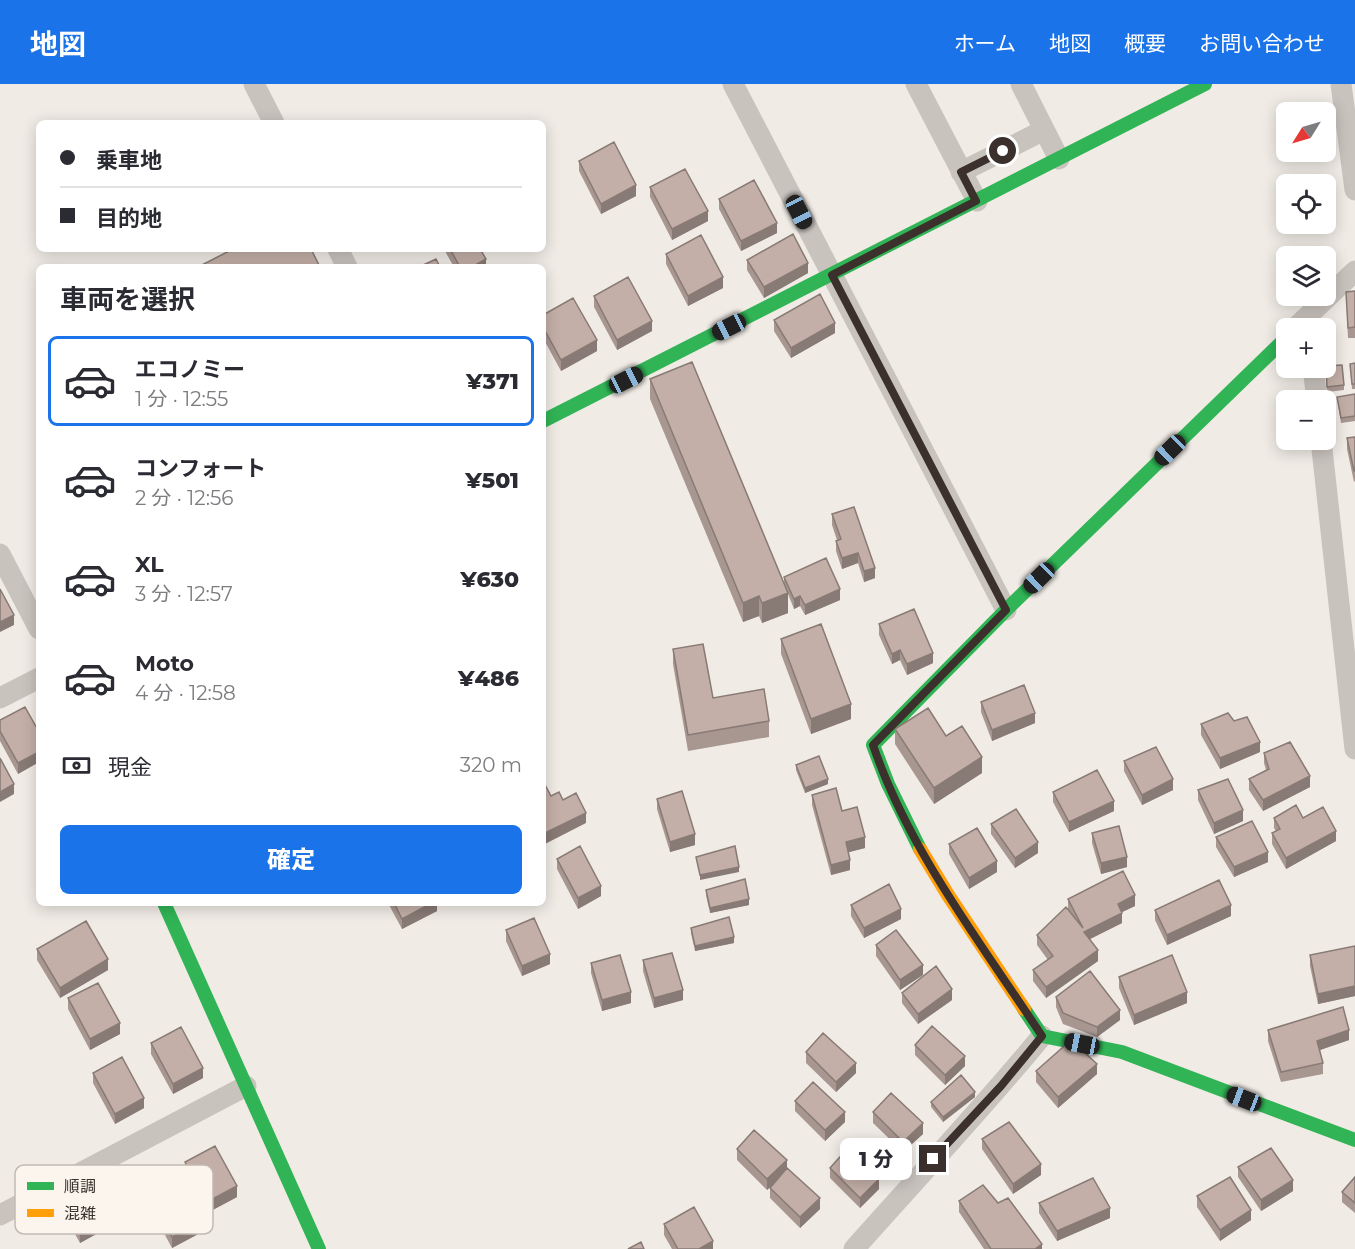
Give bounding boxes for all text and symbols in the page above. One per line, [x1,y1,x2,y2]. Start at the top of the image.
text: 地図 [30,27,86,61]
text: ホーム [954,31,1016,56]
text: 地図 [1049,31,1091,56]
text: 概要 [1124,31,1166,56]
text: お問い合わせ [1199,31,1325,56]
north arrow [1276,102,1336,162]
map controls [1276,102,1336,450]
route start [989,137,1016,164]
text: 乗車地 [96,147,162,174]
button: locate [1276,174,1336,234]
car [783,192,815,232]
text: 目的地 [96,205,162,232]
button: layers [1276,246,1336,306]
text: 車両を選択 [60,283,195,316]
car [709,311,749,343]
button: + [1276,318,1336,378]
icon: car [63,354,117,408]
text: エコノミー [135,356,245,383]
car [606,364,646,396]
text: ¥371 [466,368,519,395]
text: 1 分 · 12:55 [135,387,228,411]
button: − [1276,390,1336,450]
car [1151,431,1189,469]
icon: car [63,453,117,507]
text: コンフォート [135,455,266,482]
text: ¥501 [465,467,519,494]
text: 2 分 · 12:56 [135,486,233,510]
text: XL [135,551,164,578]
icon: car [63,552,117,606]
car [1020,559,1058,597]
text: ¥630 [460,566,519,593]
text: 3 分 · 12:57 [135,582,233,606]
text: Moto [135,650,194,677]
icon: car [63,651,117,705]
text: ¥486 [458,665,519,692]
text: 4 分 · 12:58 [135,681,236,705]
icon: cash [60,749,93,782]
text: 320 m [460,753,522,777]
text: 現金 [108,754,152,781]
button: 確定 [60,825,522,894]
car [1063,1032,1101,1056]
car [1224,1084,1264,1114]
callout: 1 分 [840,1138,912,1180]
route end [919,1145,946,1172]
text: 1 分 [859,1147,893,1171]
legend [15,1165,213,1234]
text: 順調 [64,1177,96,1196]
text: 混雑 [64,1204,96,1223]

